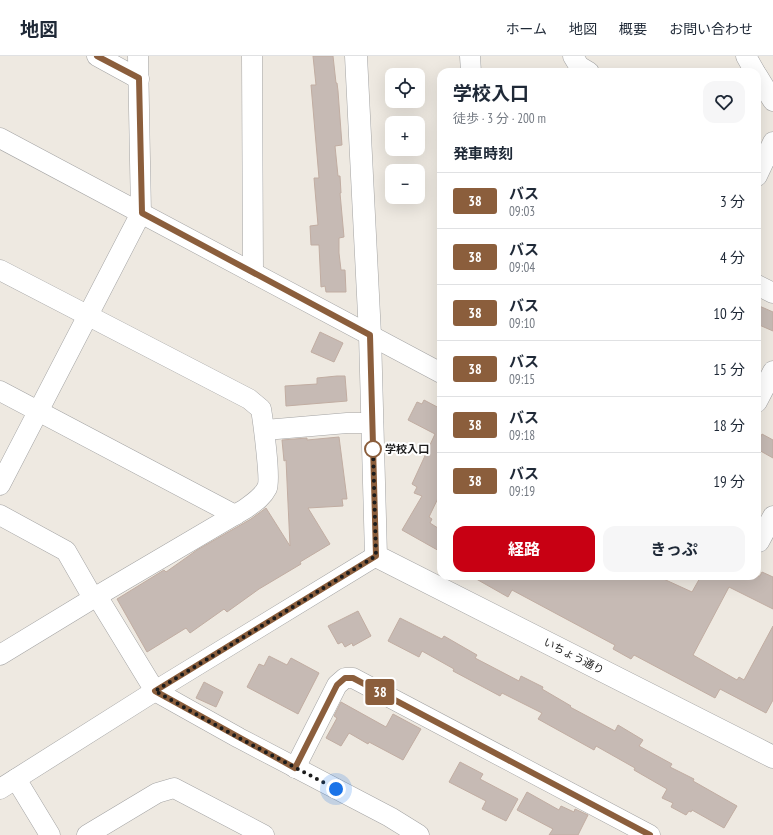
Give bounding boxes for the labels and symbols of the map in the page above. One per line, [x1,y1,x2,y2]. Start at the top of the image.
marker: 学校入口 [364,440,382,458]
place label: 学校入口 [385,442,429,456]
street label: いちょう通り [541,635,607,677]
line badge: 38 [362,679,398,705]
your location [326,779,346,799]

